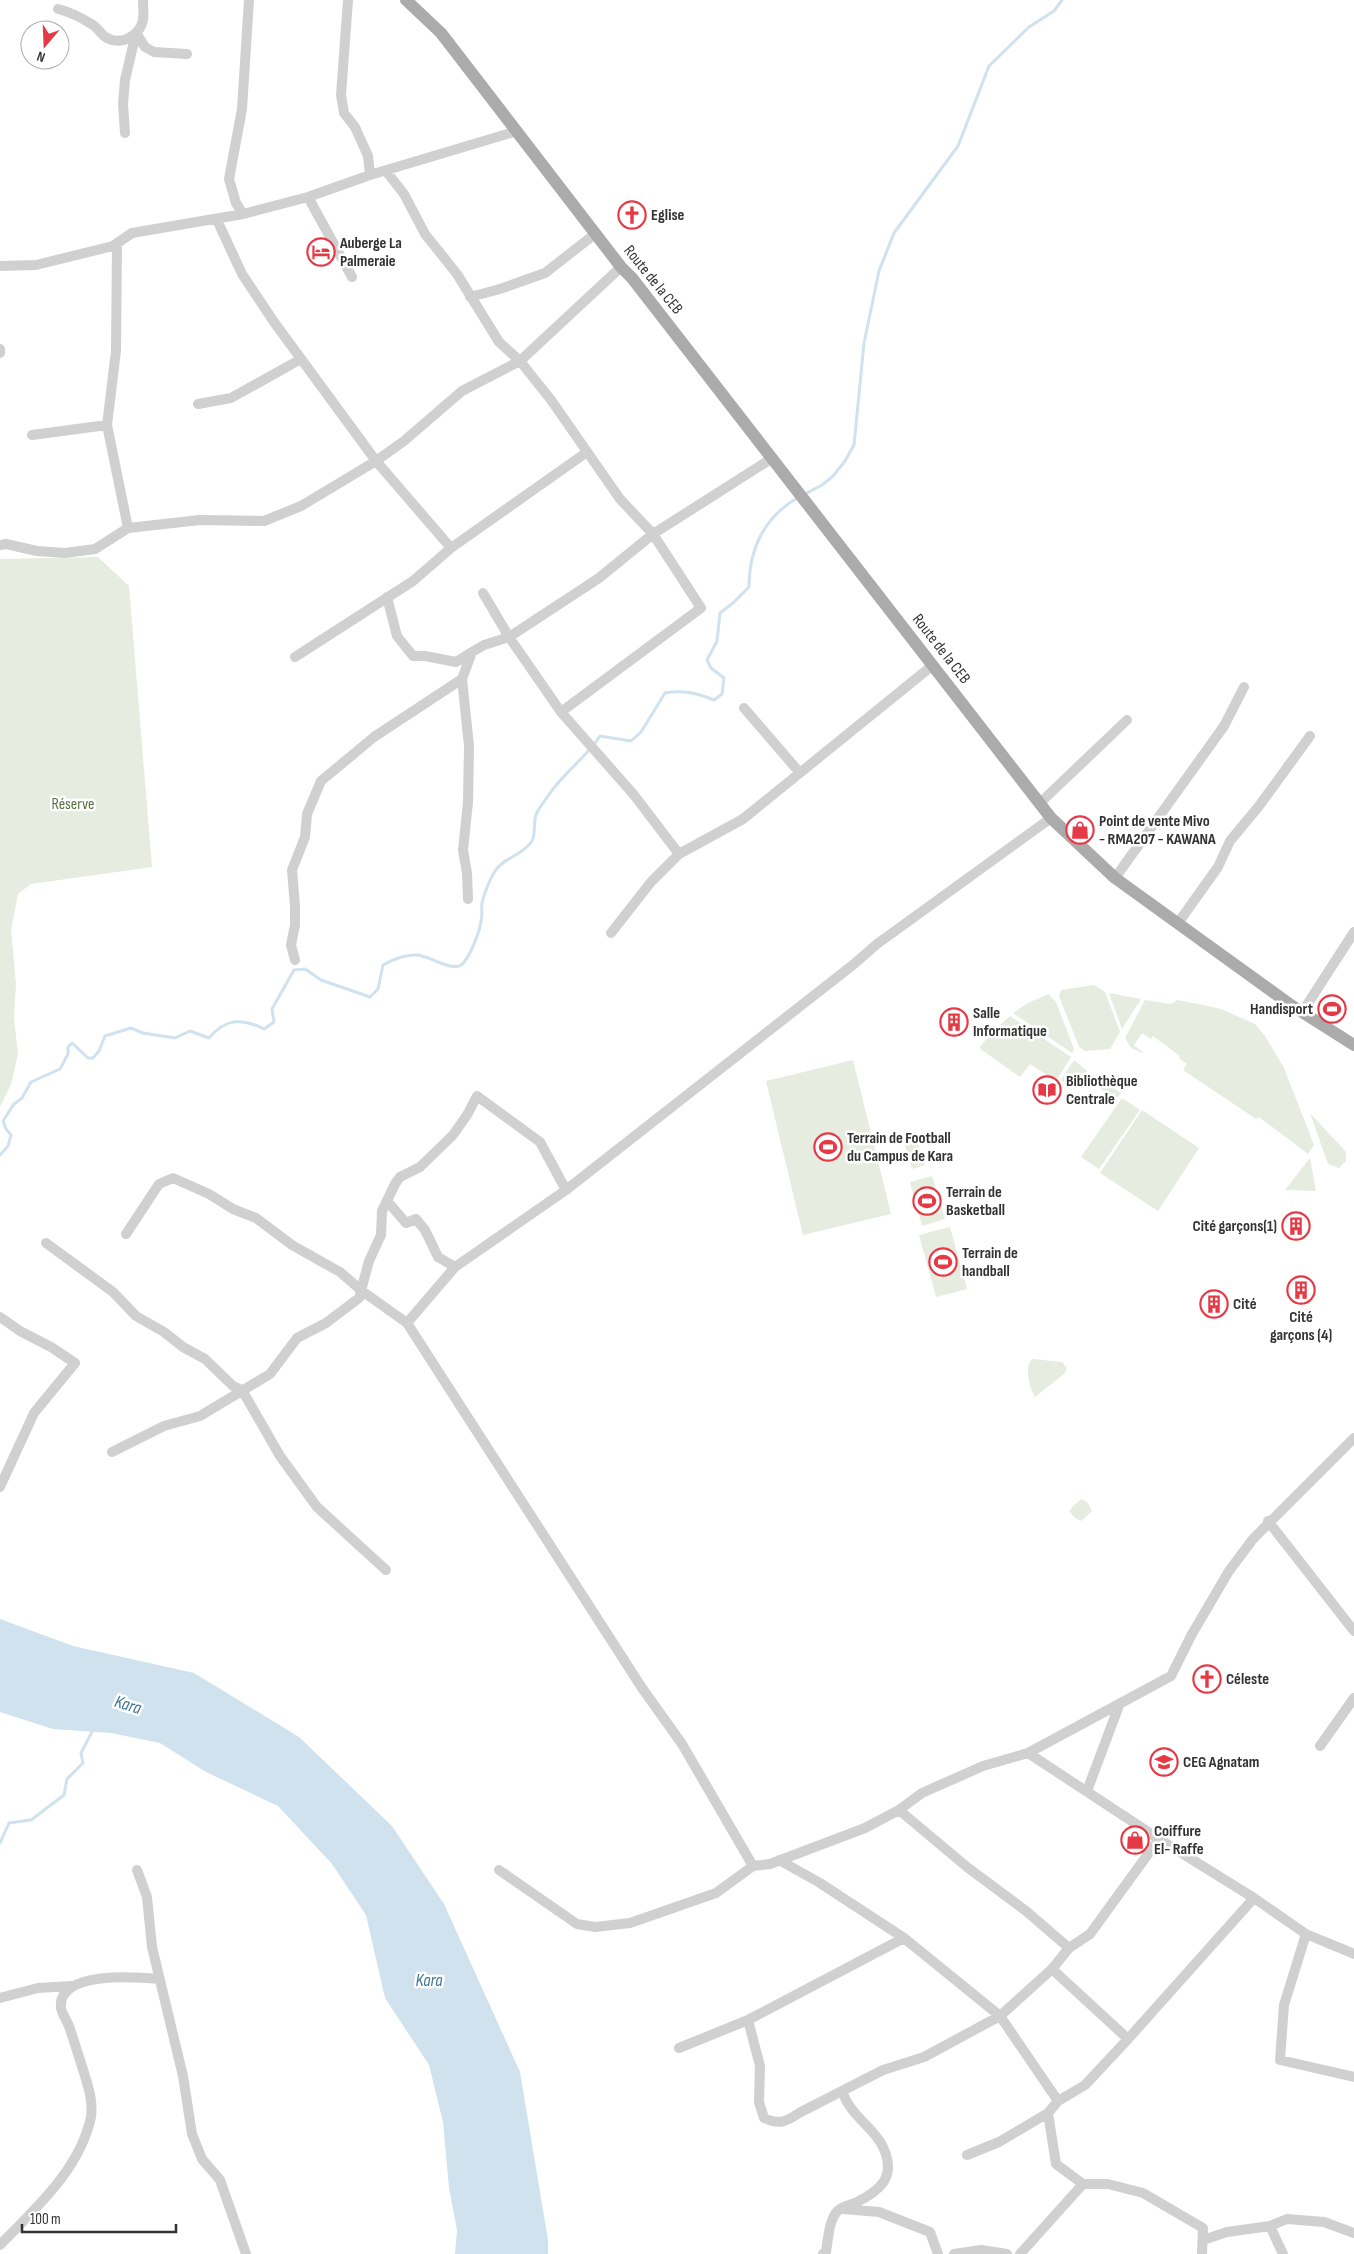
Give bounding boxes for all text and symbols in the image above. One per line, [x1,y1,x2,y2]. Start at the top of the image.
north arrow [20,20,70,70]
text: N [35,48,47,66]
church icon: Eglise [617,200,647,230]
place label: Eglise [651,206,685,225]
place label: Auberge La Palmeraie [339,234,402,271]
hotel icon: Auberge La Palmeraie [306,237,336,267]
street label: Route de la CEB [619,242,687,318]
street label: Route de la CEB [908,610,974,688]
park label: Réserve [51,795,95,814]
place label: Point de vente Mivo - RMA207 - KAWANA [1099,812,1216,849]
shop icon: Point de vente Mivo - RMA207 - KAWANA [1065,815,1095,845]
sports icon: Handisport [1317,994,1347,1024]
place label: Handisport [1250,1000,1313,1019]
place label: Salle Informatique [973,1004,1047,1041]
building icon: Salle Informatique [939,1007,969,1037]
place label: Bibliothèque Centrale [1066,1072,1138,1109]
library icon: Bibliothèque Centrale [1032,1075,1062,1105]
place label: Terrain de Football du Campus de Kara [847,1129,953,1166]
sports icon: Terrain de Football du Campus de Kara [813,1132,843,1162]
place label: Terrain de Basketball [946,1183,1005,1220]
sports icon: Terrain de Basketball [912,1186,942,1216]
building icon: Cité garçons(1) [1281,1211,1311,1241]
place label: Cité garçons(1) [1192,1217,1277,1236]
place label: Terrain de handball [962,1244,1018,1281]
sports icon: Terrain de handball [928,1247,958,1277]
building icon: Cité garçons (4) [1286,1275,1316,1305]
building icon: Cité [1199,1289,1229,1319]
place label: Cité [1233,1295,1257,1314]
place label: Cité garçons (4) [1270,1308,1332,1345]
church icon: Céleste [1192,1664,1222,1694]
place label: Céleste [1226,1670,1269,1689]
water label: Kara [112,1691,145,1719]
school or university icon: CEG Agnatam [1149,1747,1179,1777]
place label: CEG Agnatam [1183,1753,1259,1772]
place label: Coiffure El- Raffe [1154,1822,1204,1859]
shop icon: Coiffure El- Raffe [1120,1825,1150,1855]
water label: Kara [415,1970,443,1991]
scale bar [22,2202,176,2234]
text: 100 m [30,2210,61,2229]

